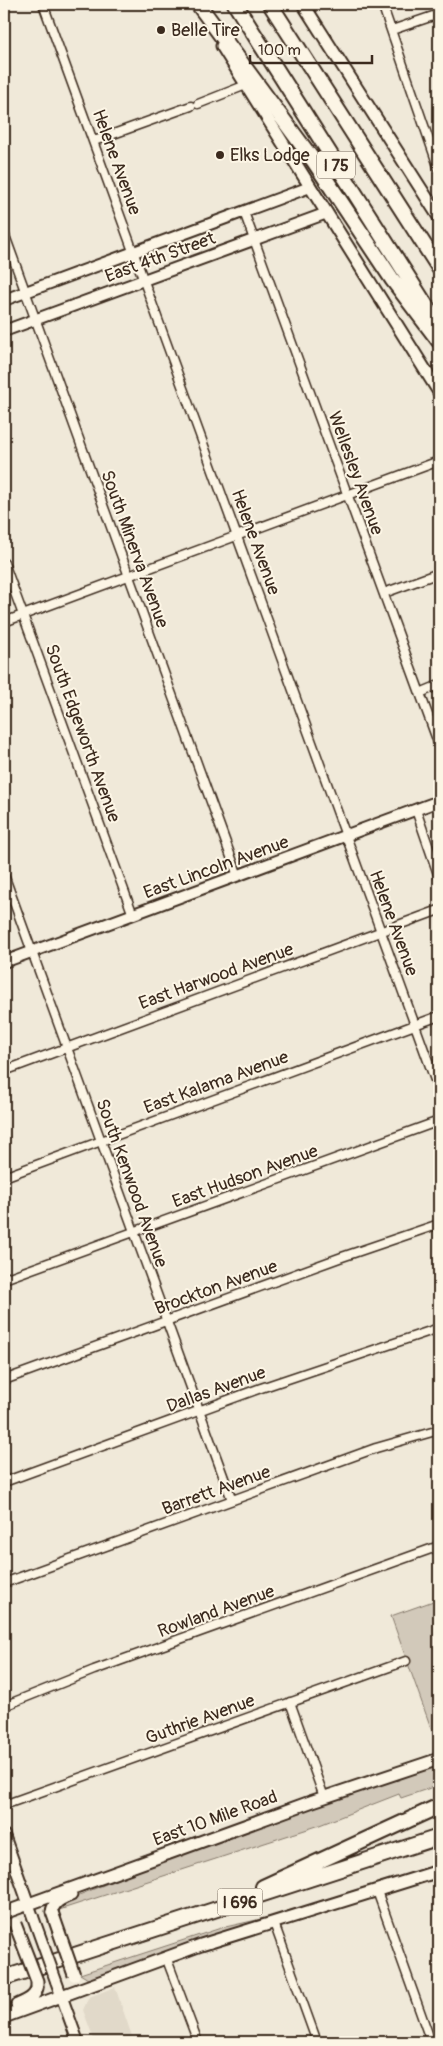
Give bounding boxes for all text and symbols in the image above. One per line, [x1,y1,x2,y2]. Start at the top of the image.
place label: Belle Tire [171,19,240,42]
marker: Belle Tire [155,24,167,36]
scale bar [250,32,373,64]
text: 100 m [258,41,301,60]
street label: Helene Avenue [87,106,146,218]
place label: Elks Lodge [230,144,310,167]
marker: Elks Lodge [214,149,226,161]
road number: I 75 [317,152,355,178]
street label: East 4th Street [102,227,219,288]
street label: Wellesley Avenue [323,408,389,538]
street label: South Minerva Avenue [95,467,174,631]
street label: Helene Avenue [226,486,285,598]
street label: South Edgeworth Avenue [40,641,126,826]
street label: East Lincoln Avenue [140,830,292,904]
street label: Helene Avenue [364,867,423,979]
street label: East Harwood Avenue [136,938,297,1015]
street label: East Kalama Avenue [141,1046,292,1119]
street label: South Kenwood Avenue [90,1096,173,1271]
street label: East Hudson Avenue [169,1139,321,1213]
street label: Brockton Avenue [152,1255,281,1320]
street label: Dallas Avenue [163,1361,269,1418]
street label: Barrett Avenue [159,1460,274,1521]
street label: Rowland Avenue [155,1580,278,1643]
street label: Guthrie Avenue [142,1689,258,1750]
street label: East 10 Mile Road [150,1785,281,1852]
road number: I 696 [218,1888,262,1915]

